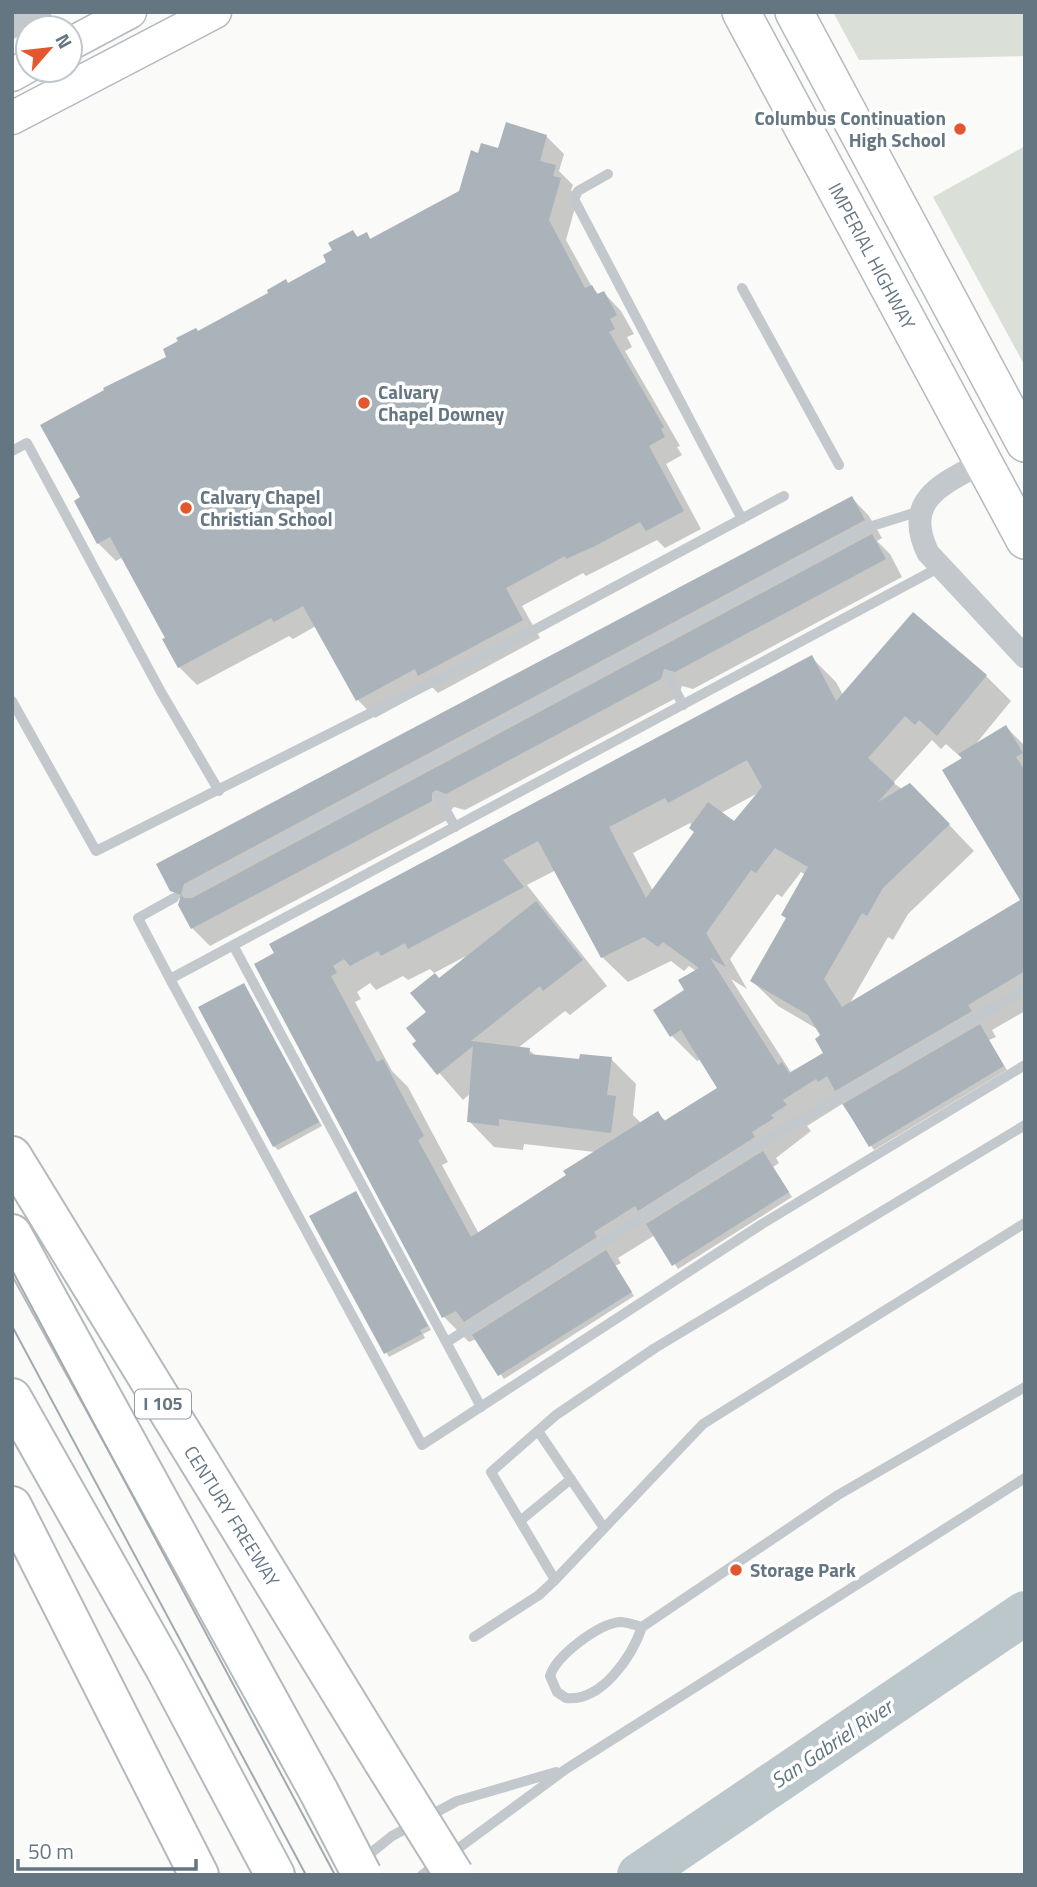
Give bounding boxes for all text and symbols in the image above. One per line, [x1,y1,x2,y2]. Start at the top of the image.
north arrow [14,14,84,84]
text: N [49,28,80,53]
place label: Columbus Continuation High School [754,103,946,154]
marker: Columbus Continuation High School [952,121,968,137]
street label: IMPERIAL HIGHWAY [821,177,924,335]
place label: Calvary Chapel Downey [378,377,505,428]
marker: Calvary Chapel Downey [356,395,372,411]
place label: Calvary Chapel Christian School [200,482,333,533]
marker: Calvary Chapel Christian School [178,500,194,516]
road number: I 105 [135,1390,191,1419]
street label: CENTURY FREEWAY [177,1440,288,1593]
place label: Storage Park [750,1555,856,1584]
marker: Storage Park [728,1562,744,1578]
water label: San Gabriel River [764,1689,901,1796]
scale bar [18,1828,196,1872]
text: 50 m [28,1835,74,1867]

